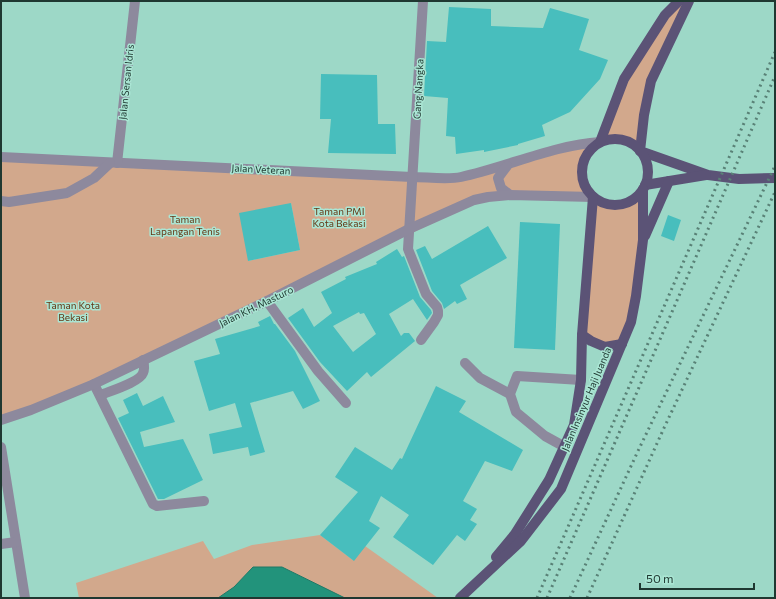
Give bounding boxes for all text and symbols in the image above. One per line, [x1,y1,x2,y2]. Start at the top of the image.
street label: Jalan Sersan Idris [116,43,136,120]
street label: Gang Nangka [410,59,426,119]
street label: Jalan Veteran [231,161,291,177]
park label: Taman PMI Kota Bekasi [312,205,366,229]
park label: Taman Lapangan Tenis [150,213,220,237]
street label: Jalan KH. Masturo [217,283,295,329]
park label: Taman Kota Bekasi [46,299,100,323]
street label: Jalan Insinyur Haji Juanda [559,345,613,453]
scale bar [640,565,754,591]
text: 50 m [646,571,674,585]

